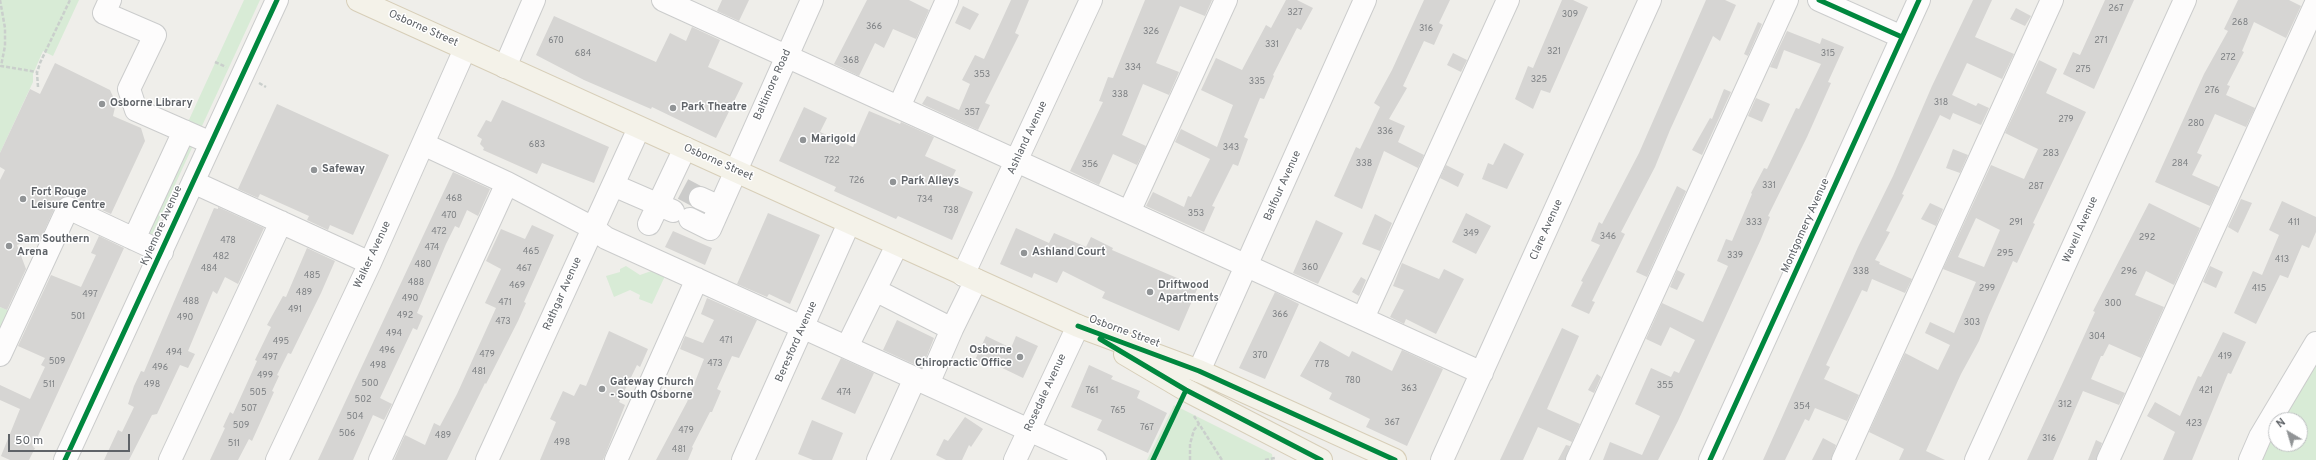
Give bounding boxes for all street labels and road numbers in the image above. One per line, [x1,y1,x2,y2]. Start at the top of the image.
street label: Osborne Street [386,8,460,50]
street label: Baltimore Road [751,47,795,123]
street label: Ashland Avenue [1005,99,1051,177]
street label: Osborne Street [681,142,755,184]
street label: Balfour Avenue [1262,149,1304,223]
street label: Montgomery Avenue [1779,177,1833,275]
street label: Kylemore Avenue [138,184,186,268]
street label: Wavell Avenue [2060,195,2102,265]
street label: Clare Avenue [1528,198,1566,262]
street label: Walker Avenue [352,219,394,291]
street label: Rathgar Avenue [541,255,585,333]
street label: Beresford Avenue [773,299,821,385]
street label: Osborne Street [1087,313,1161,351]
street label: Rosedale Avenue [1022,352,1070,434]

